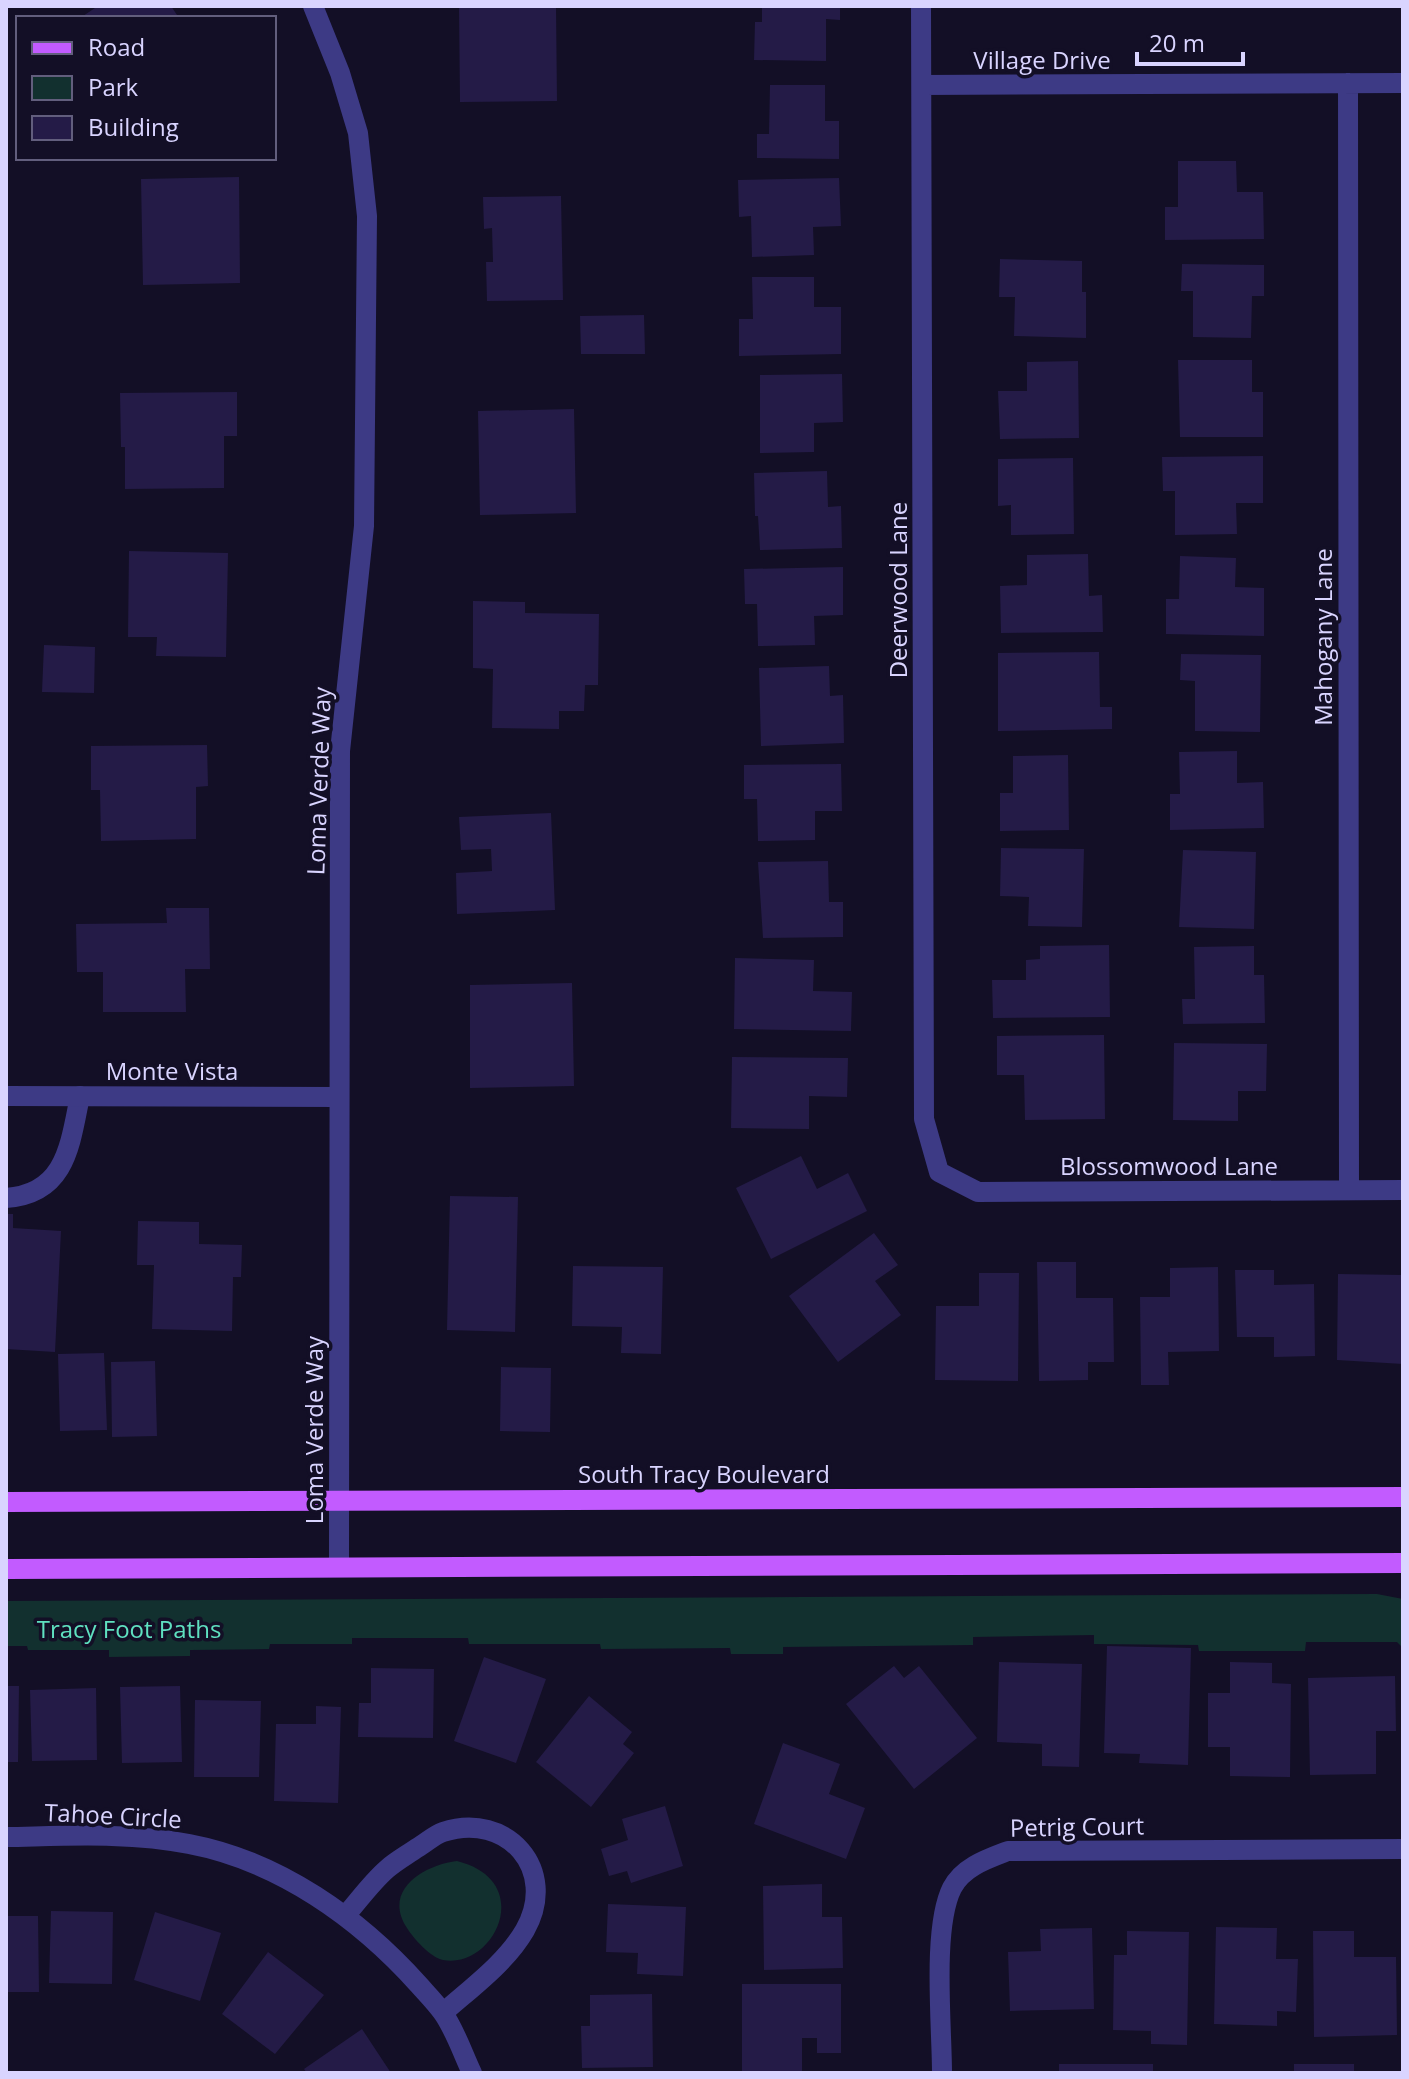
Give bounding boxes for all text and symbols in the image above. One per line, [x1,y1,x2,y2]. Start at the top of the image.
legend [16,16,276,160]
scale bar [1137,16,1243,66]
text: 20 m [1149,26,1205,59]
text: Road [88,30,145,63]
street label: Village Drive [973,43,1111,76]
text: Park [88,70,139,103]
text: Building [88,110,179,143]
street label: Deerwood Lane [881,502,914,678]
street label: Mahogany Lane [1306,548,1339,726]
street label: Loma Verde Way [298,685,338,876]
street label: Monte Vista [106,1054,238,1087]
street label: Blossomwood Lane [1060,1149,1278,1182]
street label: Loma Verde Way [297,1335,330,1524]
street label: South Tracy Boulevard [578,1457,830,1490]
park label: Tracy Foot Paths [37,1612,221,1645]
street label: Tahoe Circle [44,1795,182,1835]
street label: Petrig Court [1010,1808,1144,1844]

